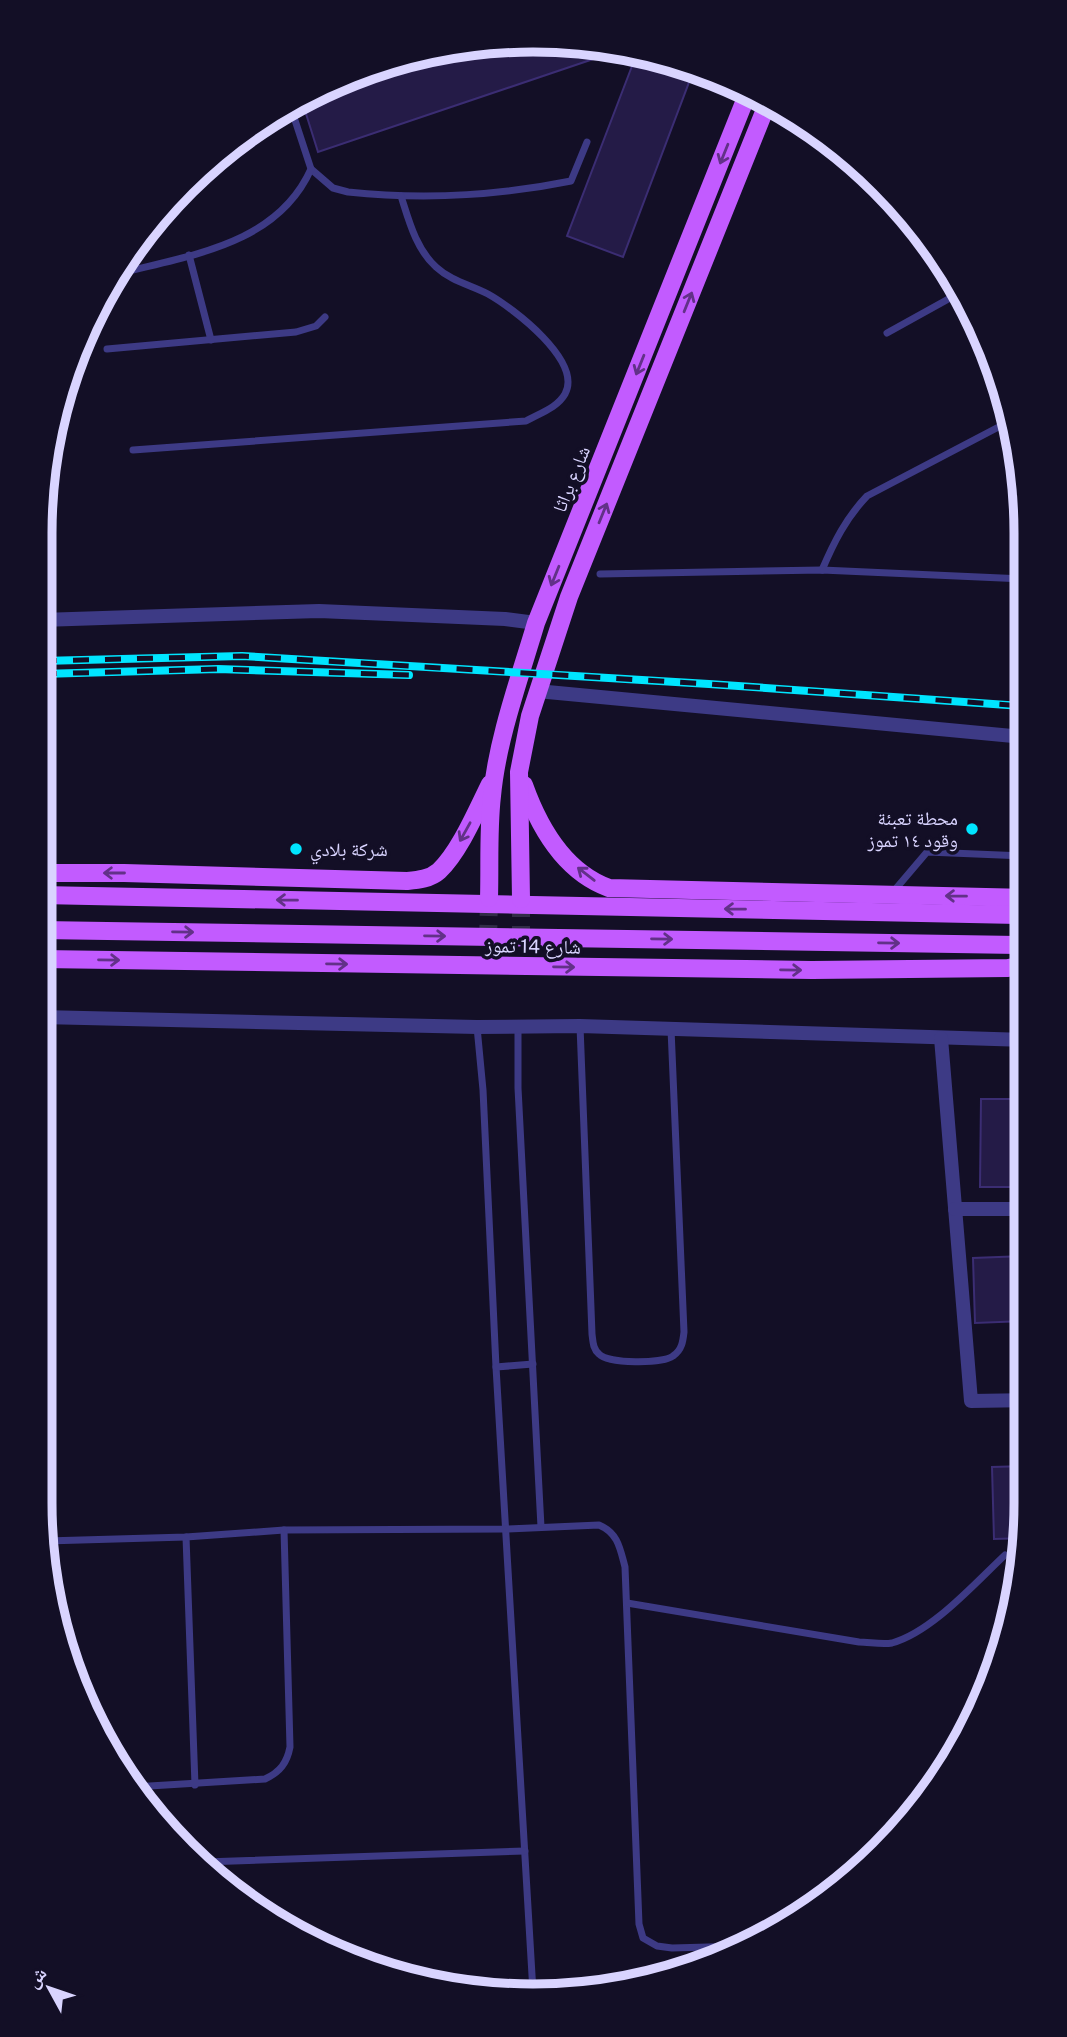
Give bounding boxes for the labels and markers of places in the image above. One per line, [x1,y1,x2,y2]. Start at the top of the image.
place label: محطة تعبئة وقود ١٤ تموز [866,807,958,852]
marker: محطة تعبئة وقود ١٤ تموز [964,821,980,837]
place label: شركة بلادي [310,838,388,865]
marker: شركة بلادي [288,841,304,857]

